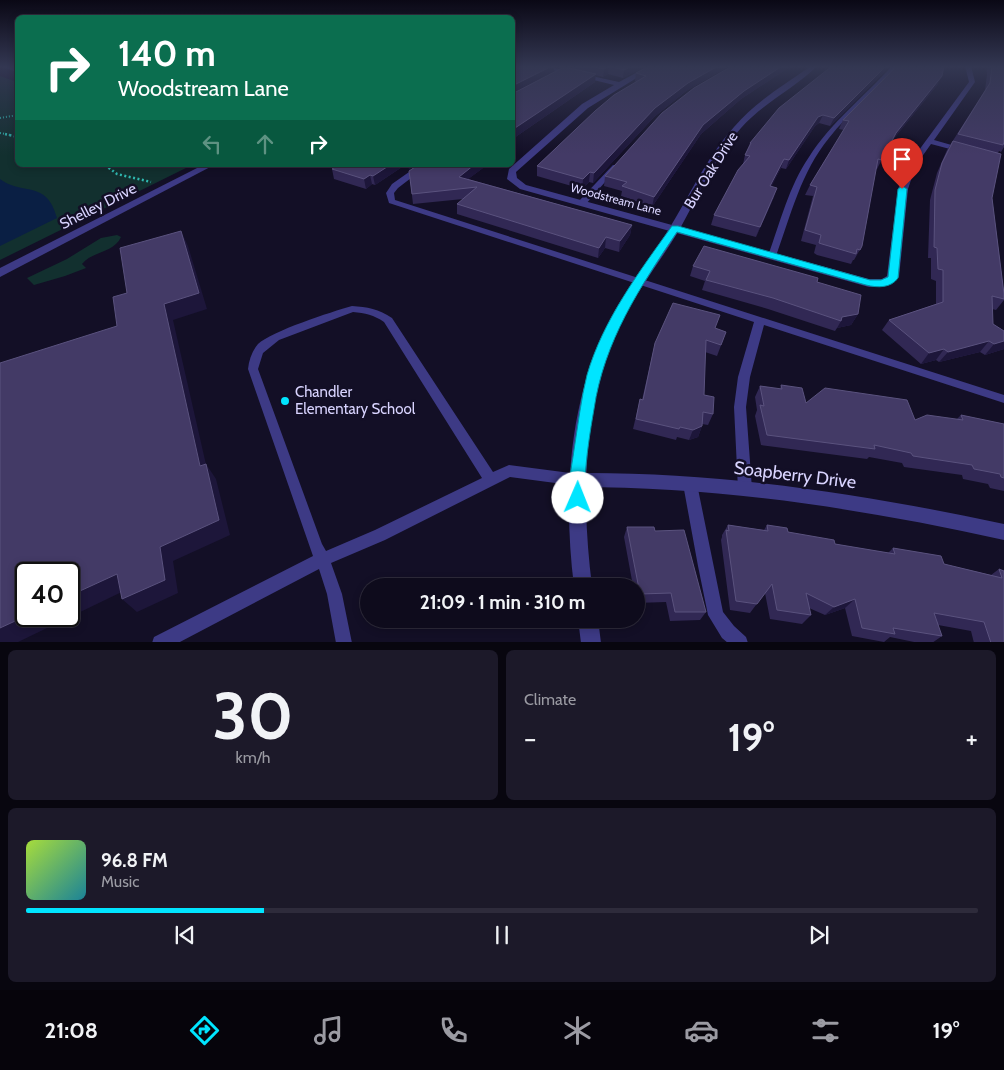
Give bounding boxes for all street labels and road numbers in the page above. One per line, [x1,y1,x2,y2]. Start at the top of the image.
street label: Bur Oak Drive [680,128,742,212]
street label: Shelley Drive [57,179,140,233]
street label: Woodstream Lane [569,180,663,218]
street label: Soapberry Drive [733,457,857,493]

